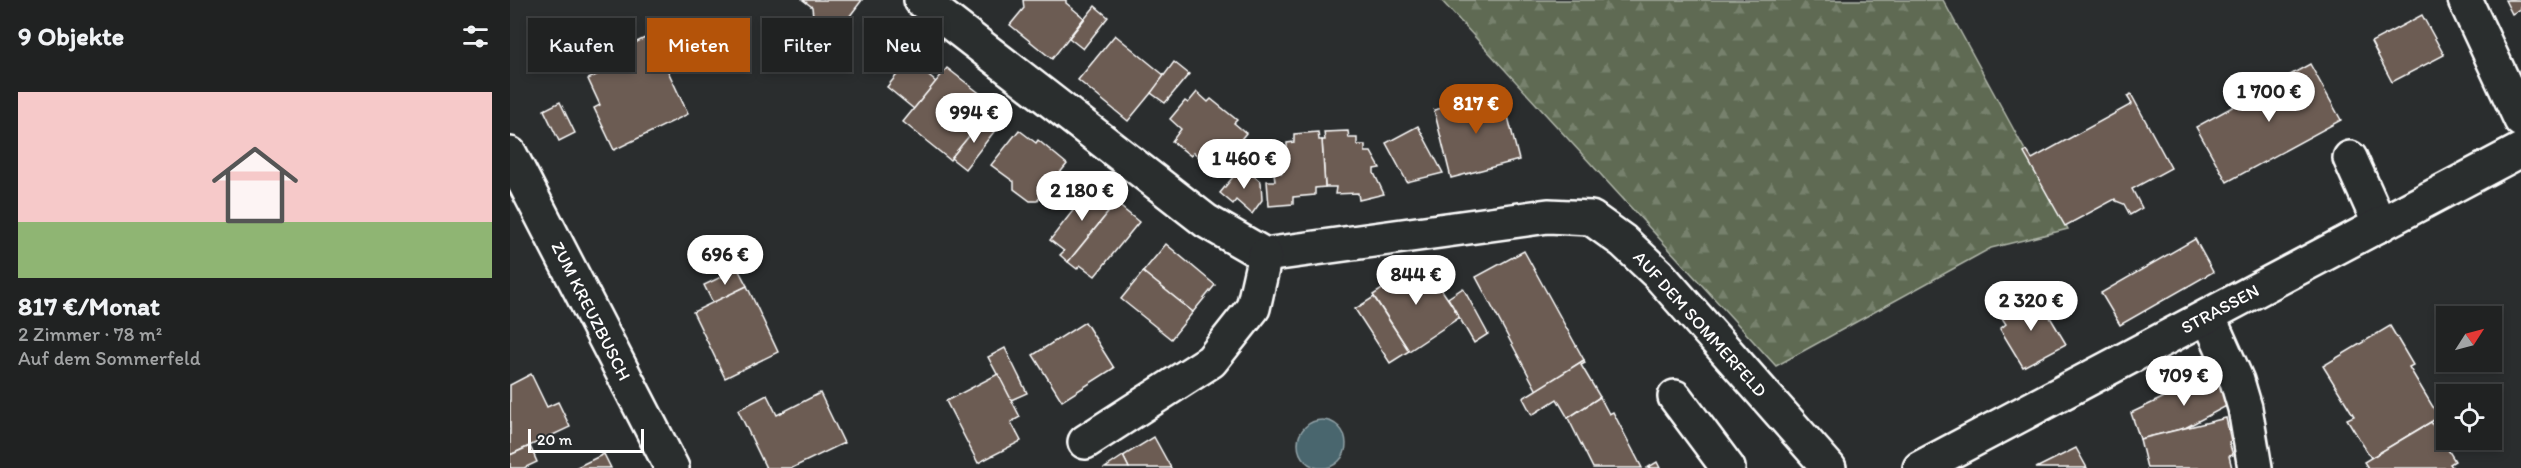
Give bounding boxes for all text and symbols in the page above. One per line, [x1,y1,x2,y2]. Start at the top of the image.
chip: Kaufen [528,18,635,72]
chip: Mieten [647,18,750,72]
chip: Filter [762,18,852,72]
chip: Neu [864,18,942,72]
text: 9 Objekte [18,20,124,52]
icon: filters [459,20,492,53]
pin: 1 700 € [2214,72,2324,123]
text: 1 700 € [2237,79,2301,103]
pin: 817 € [1434,84,1518,135]
text: 817 € [1453,91,1499,115]
pin: 994 € [932,93,1016,144]
text: 994 € [950,100,998,124]
icon: home [201,131,309,239]
pin: 1 460 € [1189,139,1299,190]
text: 1 460 € [1212,146,1276,170]
pin: 2 180 € [1027,171,1137,222]
text: 2 180 € [1050,178,1114,202]
pin: 696 € [683,235,767,286]
street label: ZUM KREUZBUSCH [546,238,636,384]
text: 696 € [701,242,749,266]
street label: AUF DEM SOMMERFELD [1629,246,1772,402]
pin: 844 € [1374,255,1458,306]
text: 844 € [1391,262,1441,286]
street label: STRASSEN [2177,279,2263,339]
pin: 2 320 € [1976,281,2086,332]
text: 2 320 € [1999,288,2063,312]
text: 817 €/Monat [18,290,160,322]
north arrow [2436,306,2502,372]
map controls [2436,306,2502,450]
text: 2 Zimmer · 78 m² [18,322,162,346]
text: Auf dem Sommerfeld [18,346,201,370]
pin: 709 € [2142,356,2226,407]
text: 709 € [2160,363,2208,387]
button: locate [2436,384,2502,450]
scale bar [528,426,644,454]
text: 20 m [537,430,572,449]

